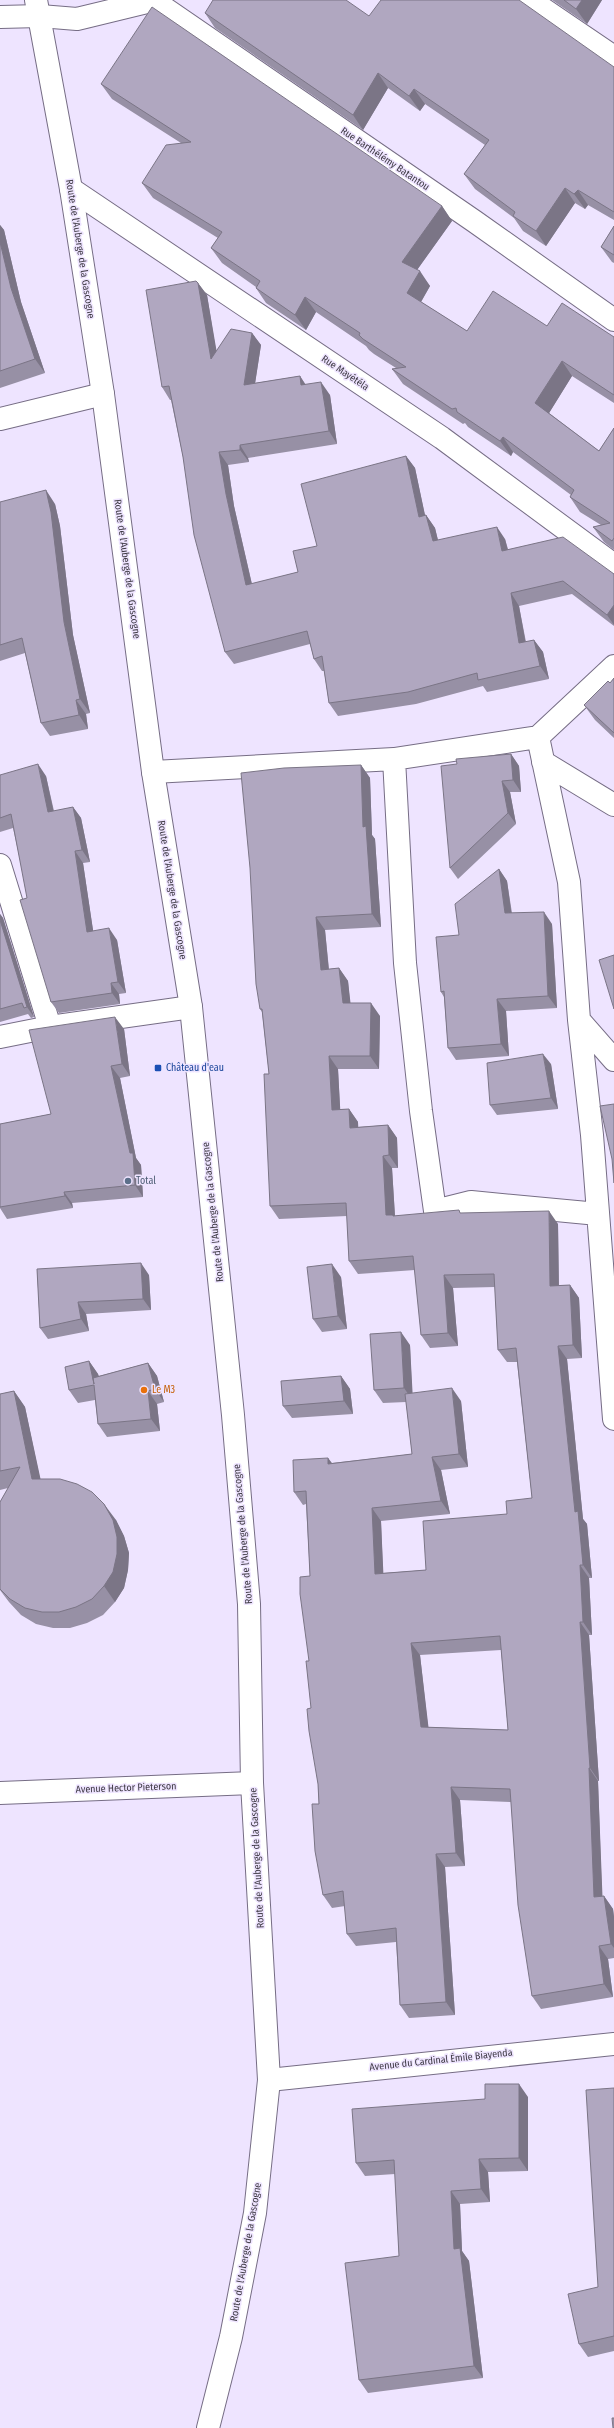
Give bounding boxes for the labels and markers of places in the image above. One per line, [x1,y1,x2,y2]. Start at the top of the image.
place label: Château d'eau [166,1062,224,1074]
marker: Château d'eau [153,1063,163,1073]
place label: Total [136,1175,156,1187]
marker: Total [123,1176,133,1186]
place label: Le M3 [152,1384,176,1396]
marker: Le M3 [139,1385,149,1395]

